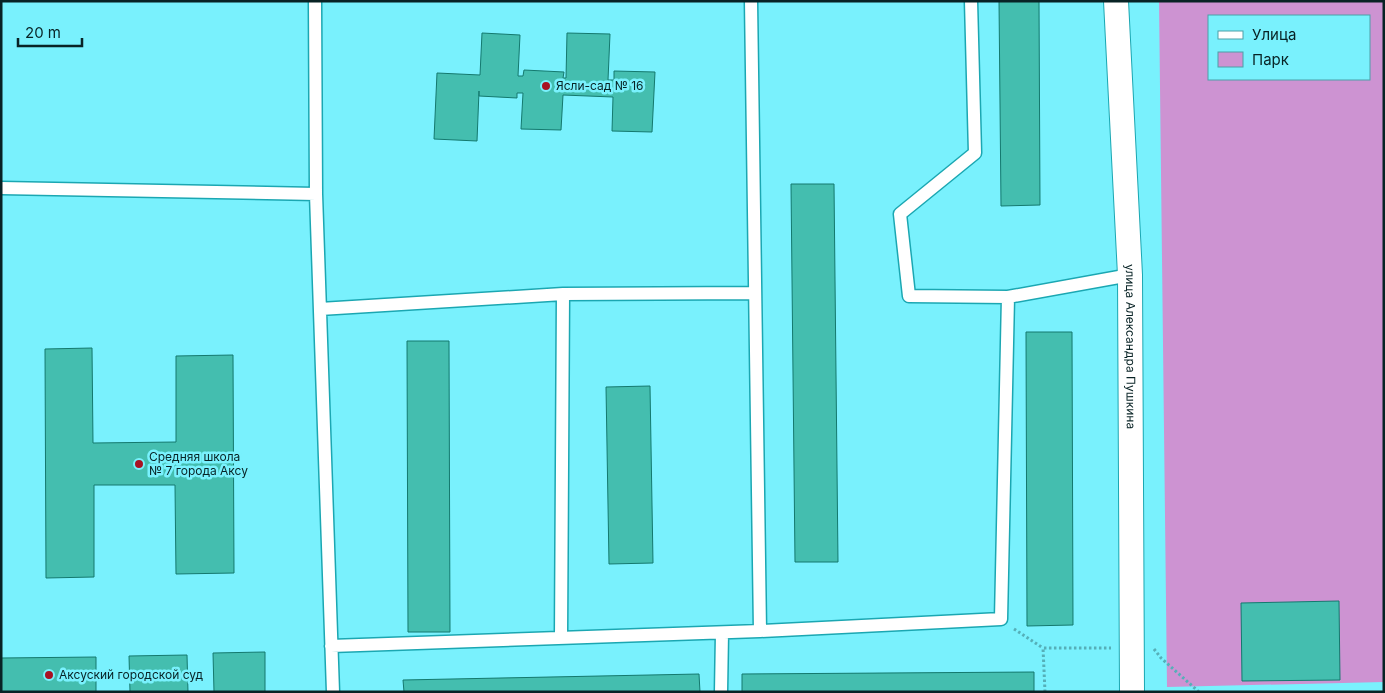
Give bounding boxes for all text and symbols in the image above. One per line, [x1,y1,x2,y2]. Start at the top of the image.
scale bar [18,15,81,47]
legend [1208,15,1370,80]
text: 20 m [25,23,61,42]
text: Улица [1252,25,1296,44]
text: Парк [1252,50,1289,69]
place label: Ясли-сад № 16 [556,78,644,93]
marker: Ясли-сад № 16 [540,80,552,92]
street label: улица Александра Пушкина [1122,264,1139,429]
place label: Средняя школа № 7 города Аксу [149,449,248,478]
marker: Средняя школа № 7 города Аксу [133,458,145,470]
place label: Аксуский городской суд [59,667,203,682]
marker: Аксуский городской суд [43,669,55,681]

